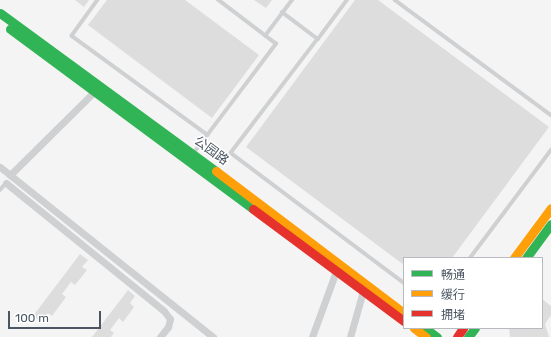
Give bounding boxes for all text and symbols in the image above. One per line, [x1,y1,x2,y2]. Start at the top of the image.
street label: 公园路 [191,133,231,169]
legend [403,257,543,329]
text: 畅通 [441,268,465,282]
text: 缓行 [441,288,465,302]
scale bar [10,303,103,329]
text: 拥堵 [441,308,465,322]
text: 100 m [15,311,49,325]

